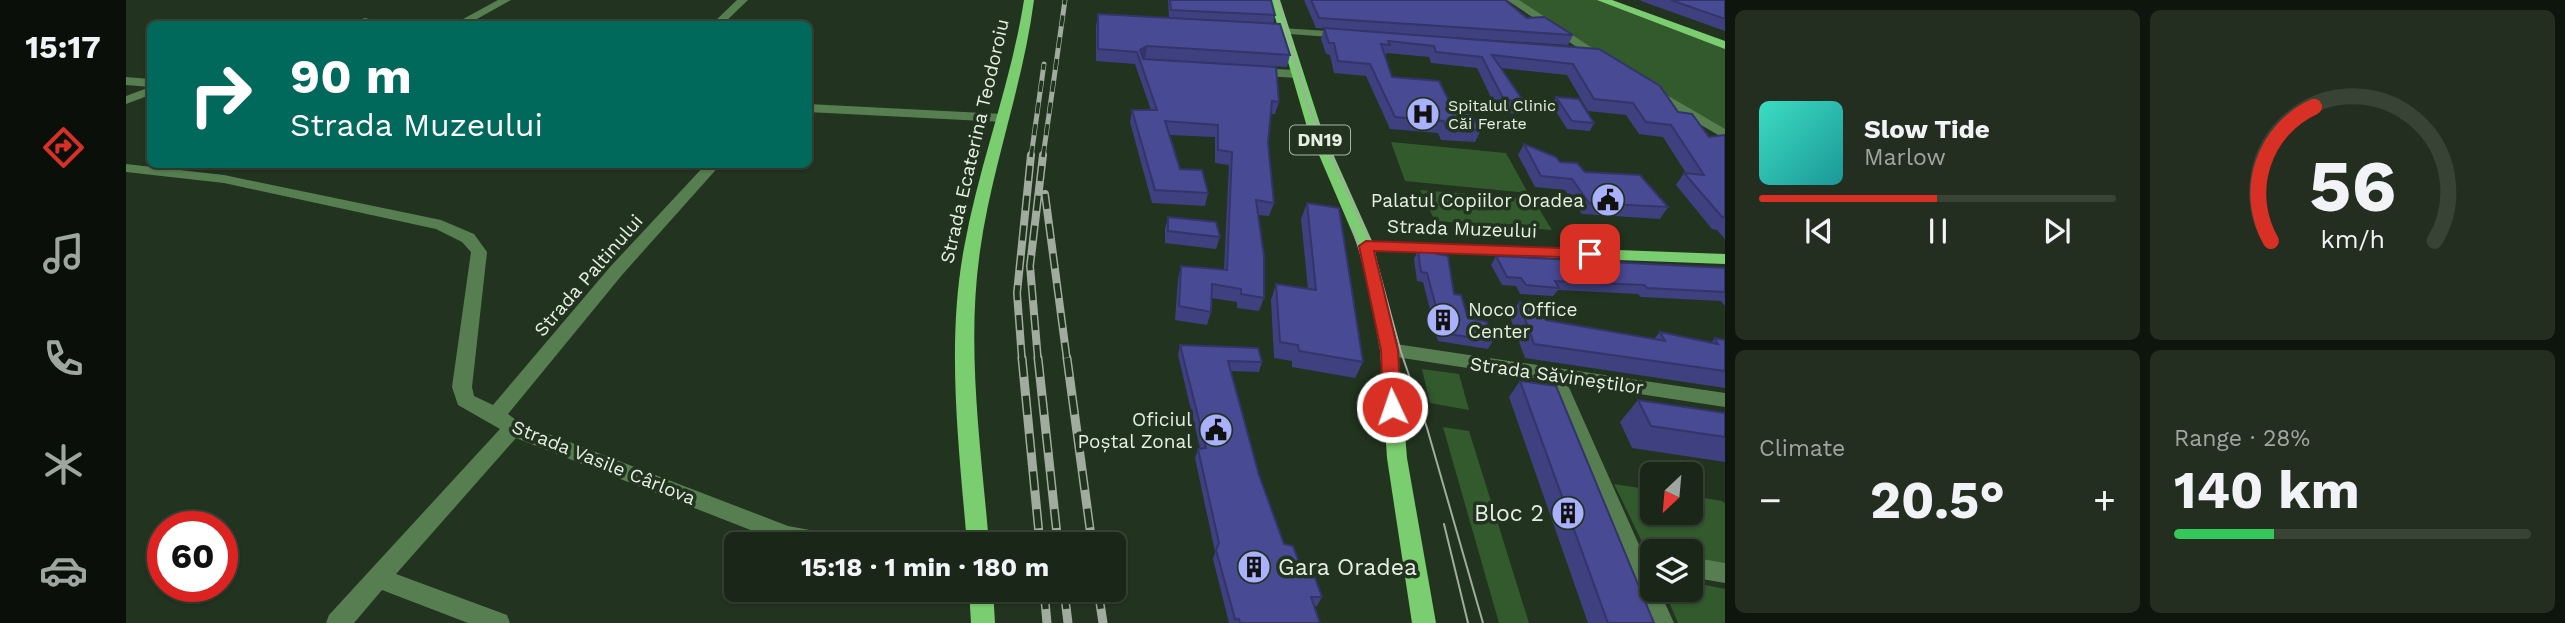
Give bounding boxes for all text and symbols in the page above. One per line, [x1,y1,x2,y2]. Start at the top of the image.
street label: Strada Ecaterina Teodoroiu [935,17,1014,266]
text: 15:17 [25,28,101,66]
text: 90 m [290,47,412,105]
icon: right [175,49,266,140]
hospital icon: Spitalul Clinic Căi Ferate [1404,95,1442,133]
place label: Spitalul Clinic Căi Ferate [1448,96,1556,133]
text: Strada Muzeului [290,106,543,144]
text: Slow Tide [1864,114,1990,144]
icon: directions [39,123,88,172]
road number: DN19 [1290,125,1350,154]
text: Marlow [1864,144,1946,171]
text: 56 [2309,144,2396,230]
public building icon: Palatul Copiilor Oradea [1589,181,1627,219]
place label: Palatul Copiilor Oradea [1371,189,1584,212]
street label: Strada Paltinului [529,210,648,341]
icon: previous [1800,212,1838,250]
icon: pause [1919,212,1957,250]
icon: next [2038,212,2076,250]
street label: Strada Muzeului [1387,214,1537,243]
pin [1560,224,1620,284]
text: km/h [2320,225,2385,254]
icon: music [39,229,88,278]
icon: arrive [1571,235,1609,273]
place label: Noco Office Center [1468,298,1578,343]
building icon: Noco Office Center [1424,301,1462,339]
icon: phone [39,334,88,383]
street label: Strada Săvineștilor [1469,352,1645,399]
position arrow [1355,370,1429,444]
place label: Oficiul Poștal Zonal [1078,408,1192,453]
public building icon: Oficiul Poștal Zonal [1197,411,1235,449]
street label: Strada Vasile Cârlova [509,415,699,510]
text: Range · 28% [2174,425,2310,452]
text: Climate [1759,435,1845,462]
icon: climate [39,440,88,489]
text: 140 km [2174,460,2360,521]
north arrow [1640,462,1703,525]
map controls [1640,462,1703,602]
text: 20.5° [1870,470,2005,531]
text: − [1759,478,1782,522]
text: + [2093,478,2116,522]
building icon: Bloc 2 [1549,494,1587,532]
place label: Bloc 2 [1474,500,1544,527]
speed limit sign: 60 [147,511,238,602]
button: layers [1640,539,1703,602]
icon: car [39,546,88,595]
building icon: Gara Oradea [1235,548,1273,586]
text: 15:18 · 1 min · 180 m [801,552,1049,582]
place label: Gara Oradea [1278,554,1417,581]

